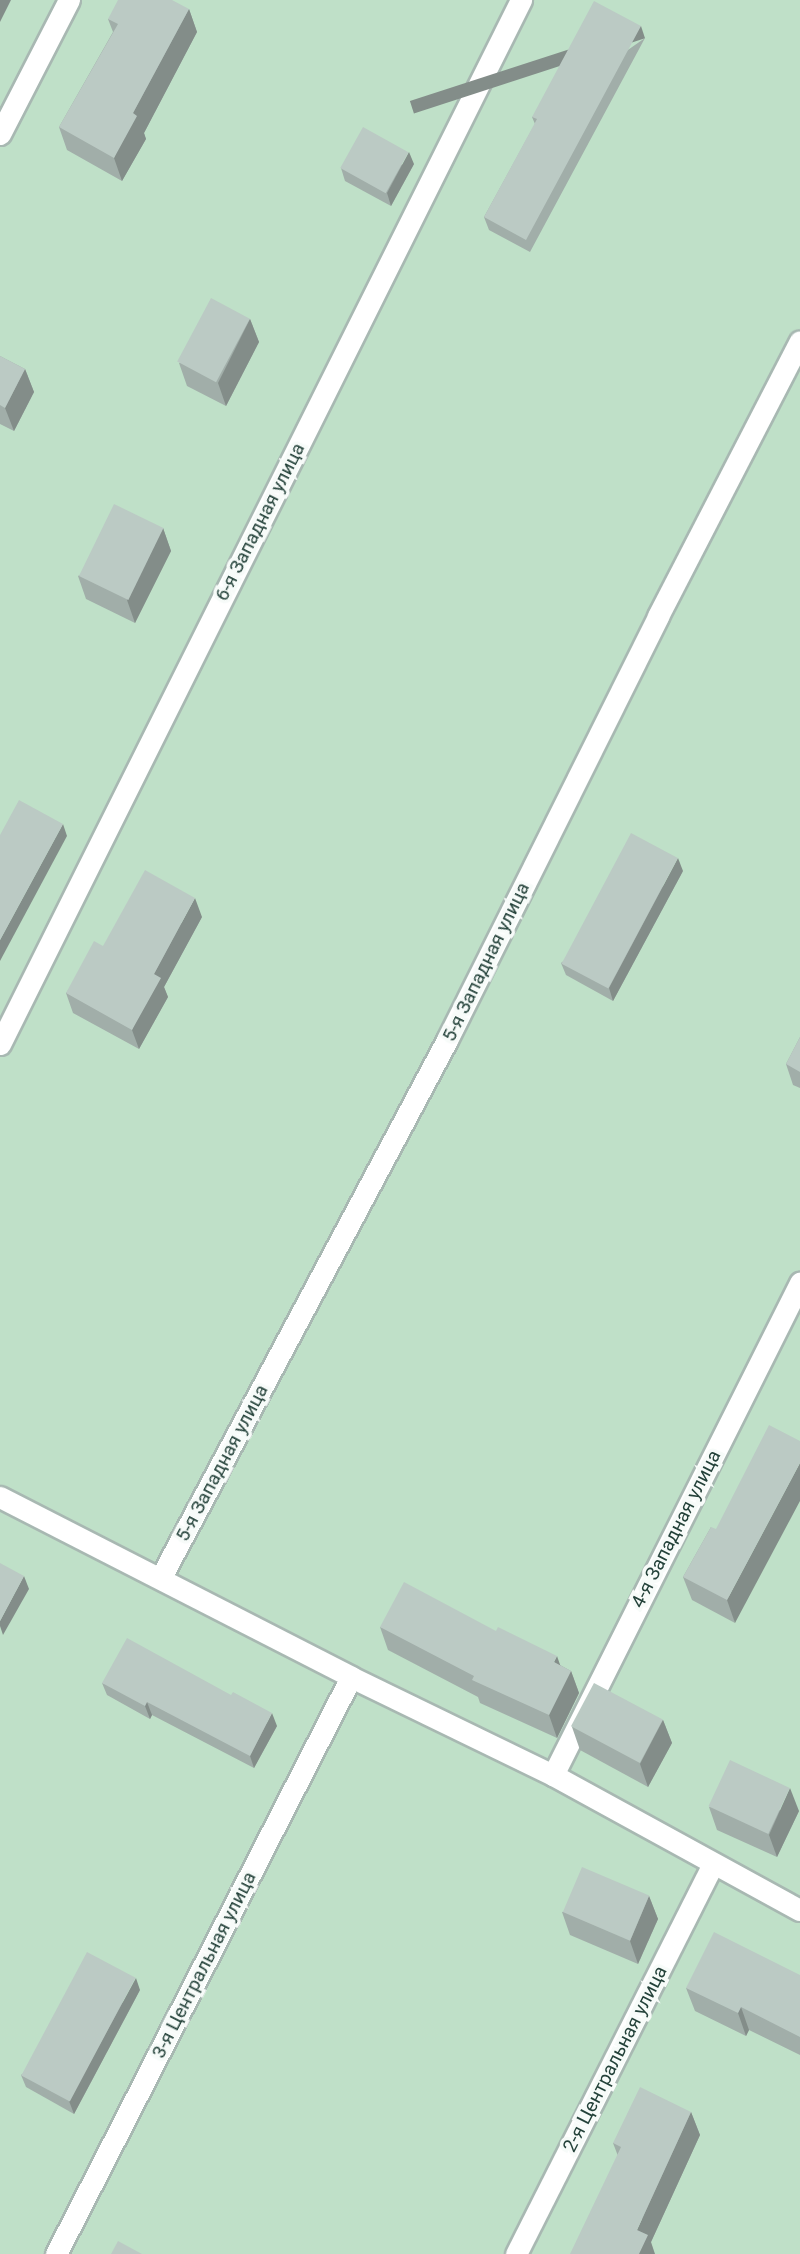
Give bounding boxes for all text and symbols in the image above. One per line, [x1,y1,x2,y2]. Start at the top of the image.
street label: 6-я Западная улица [210,439,310,605]
street label: 5-я Западная улица [438,879,534,1045]
street label: 5-я Западная улица [171,1381,273,1545]
street label: 4-я Западная улица [626,1446,726,1612]
street label: 3-я Центральная улица [147,1868,261,2062]
street label: 2-я Центральная улица [558,1962,672,2156]

